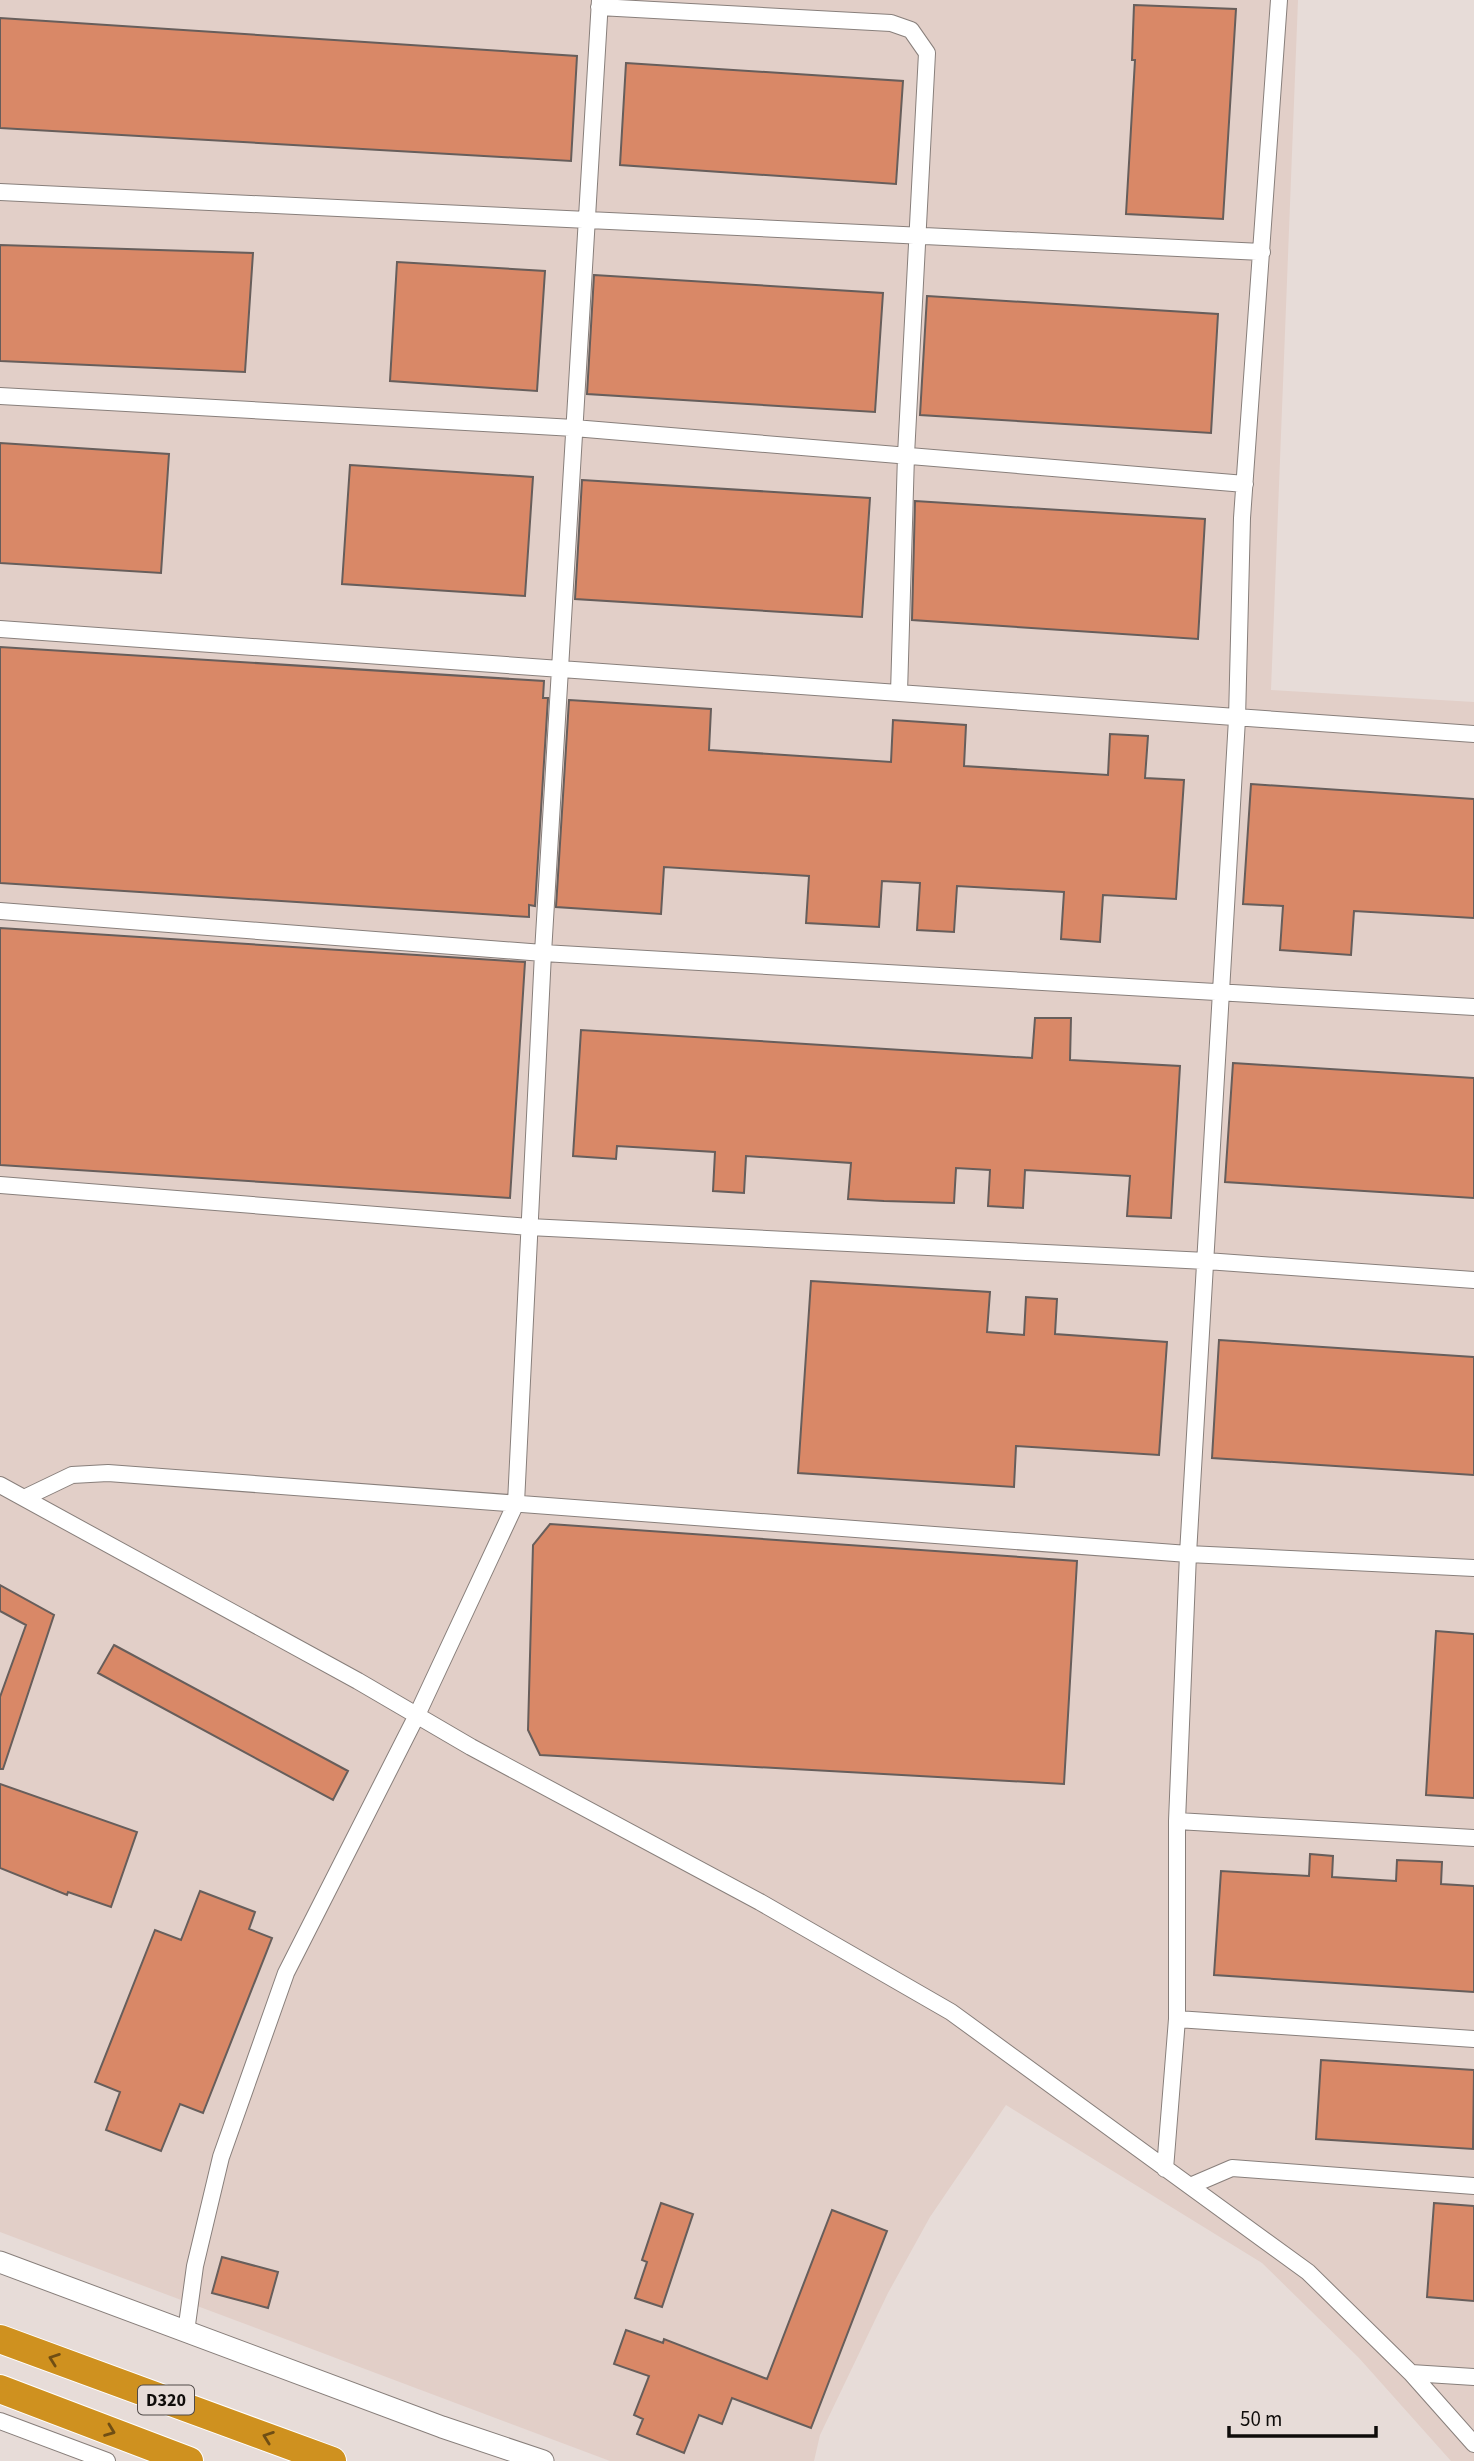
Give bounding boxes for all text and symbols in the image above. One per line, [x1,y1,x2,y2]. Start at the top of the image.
one-way arrow [49,2353,61,2367]
road number: D320 [138,2386,194,2414]
scale bar [1229,2394,1376,2438]
text: 50 m [1240,2404,1282,2434]
one-way arrow [103,2422,115,2436]
one-way arrow [262,2432,274,2446]

